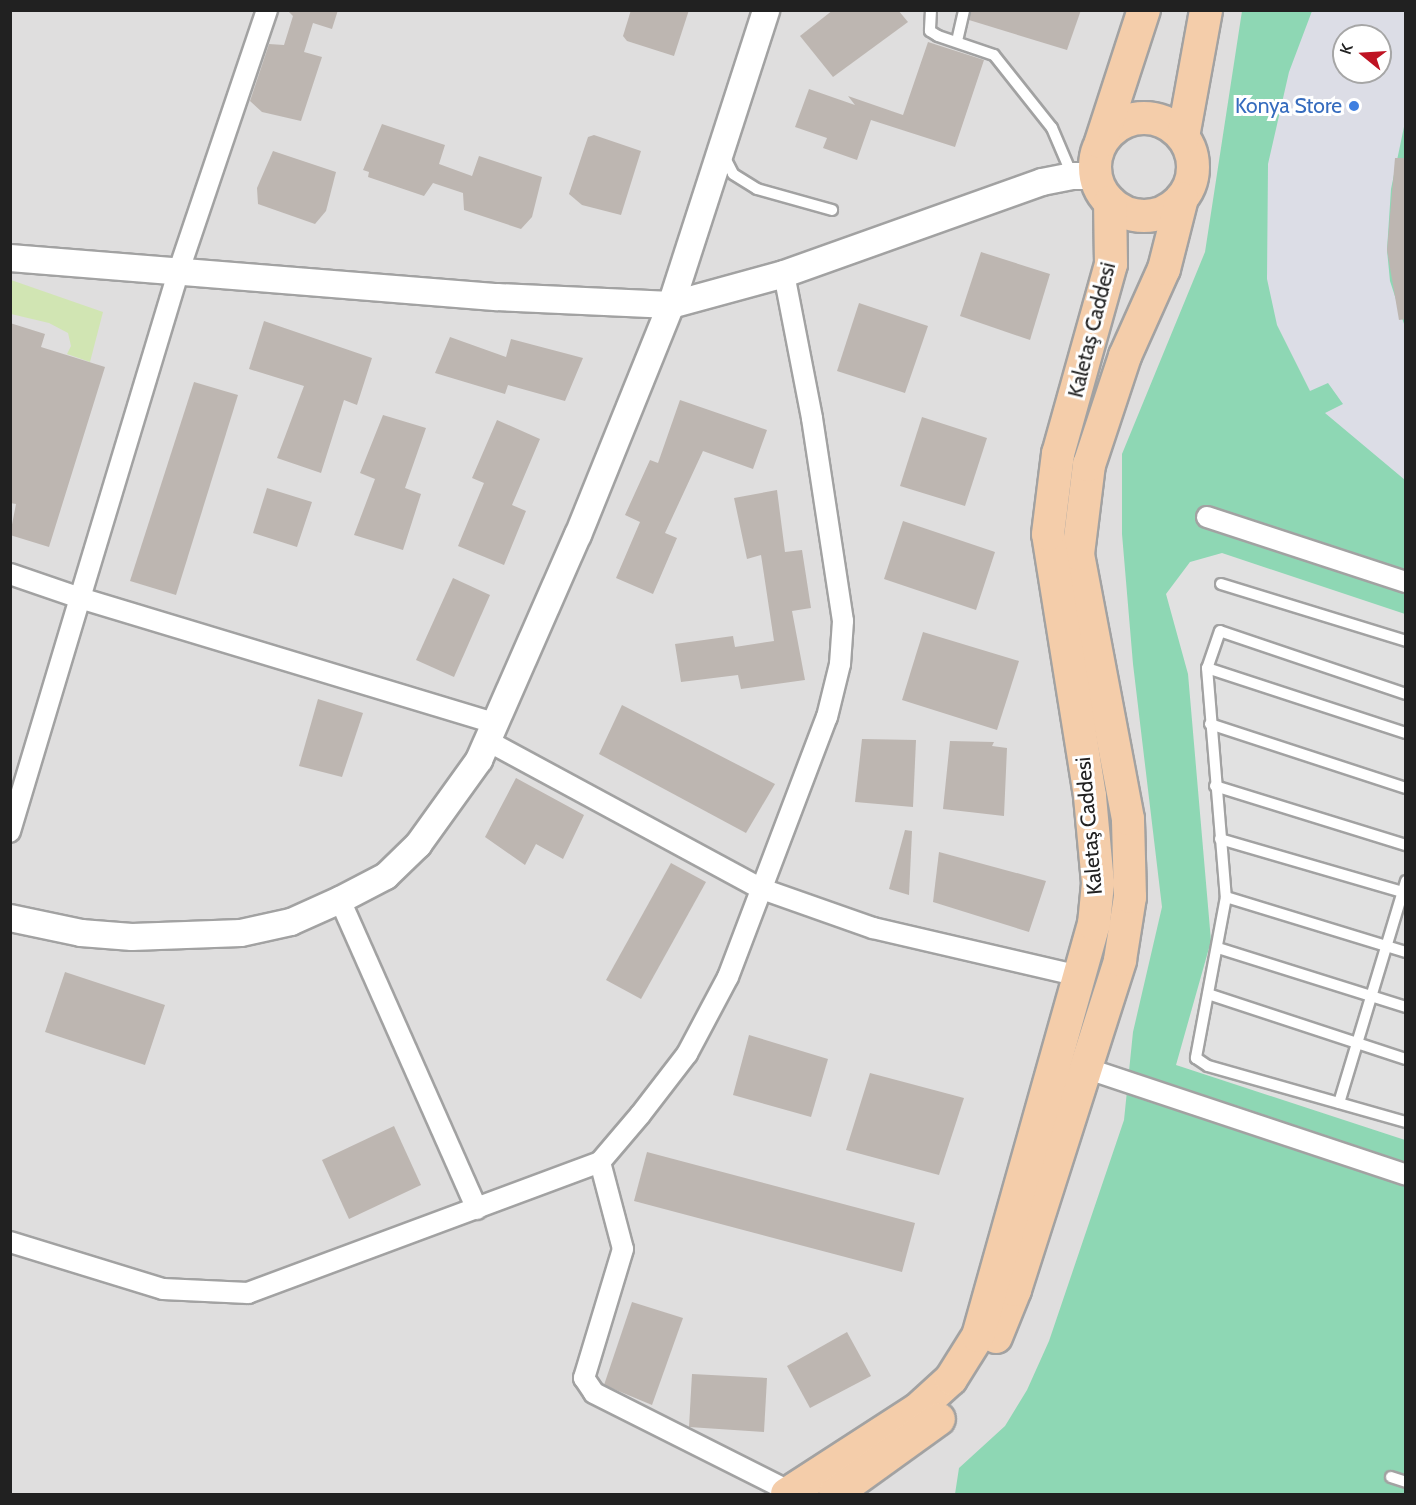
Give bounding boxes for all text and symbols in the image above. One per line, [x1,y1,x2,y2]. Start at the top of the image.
north arrow [1332,24,1392,84]
text: K [1336,41,1357,57]
place label: Konya Store [1235,93,1342,119]
marker: Konya Store [1347,99,1361,113]
street label: Kaletaş Caddesi [1063,260,1121,400]
street label: Kaletaş Caddesi [1070,756,1108,896]

